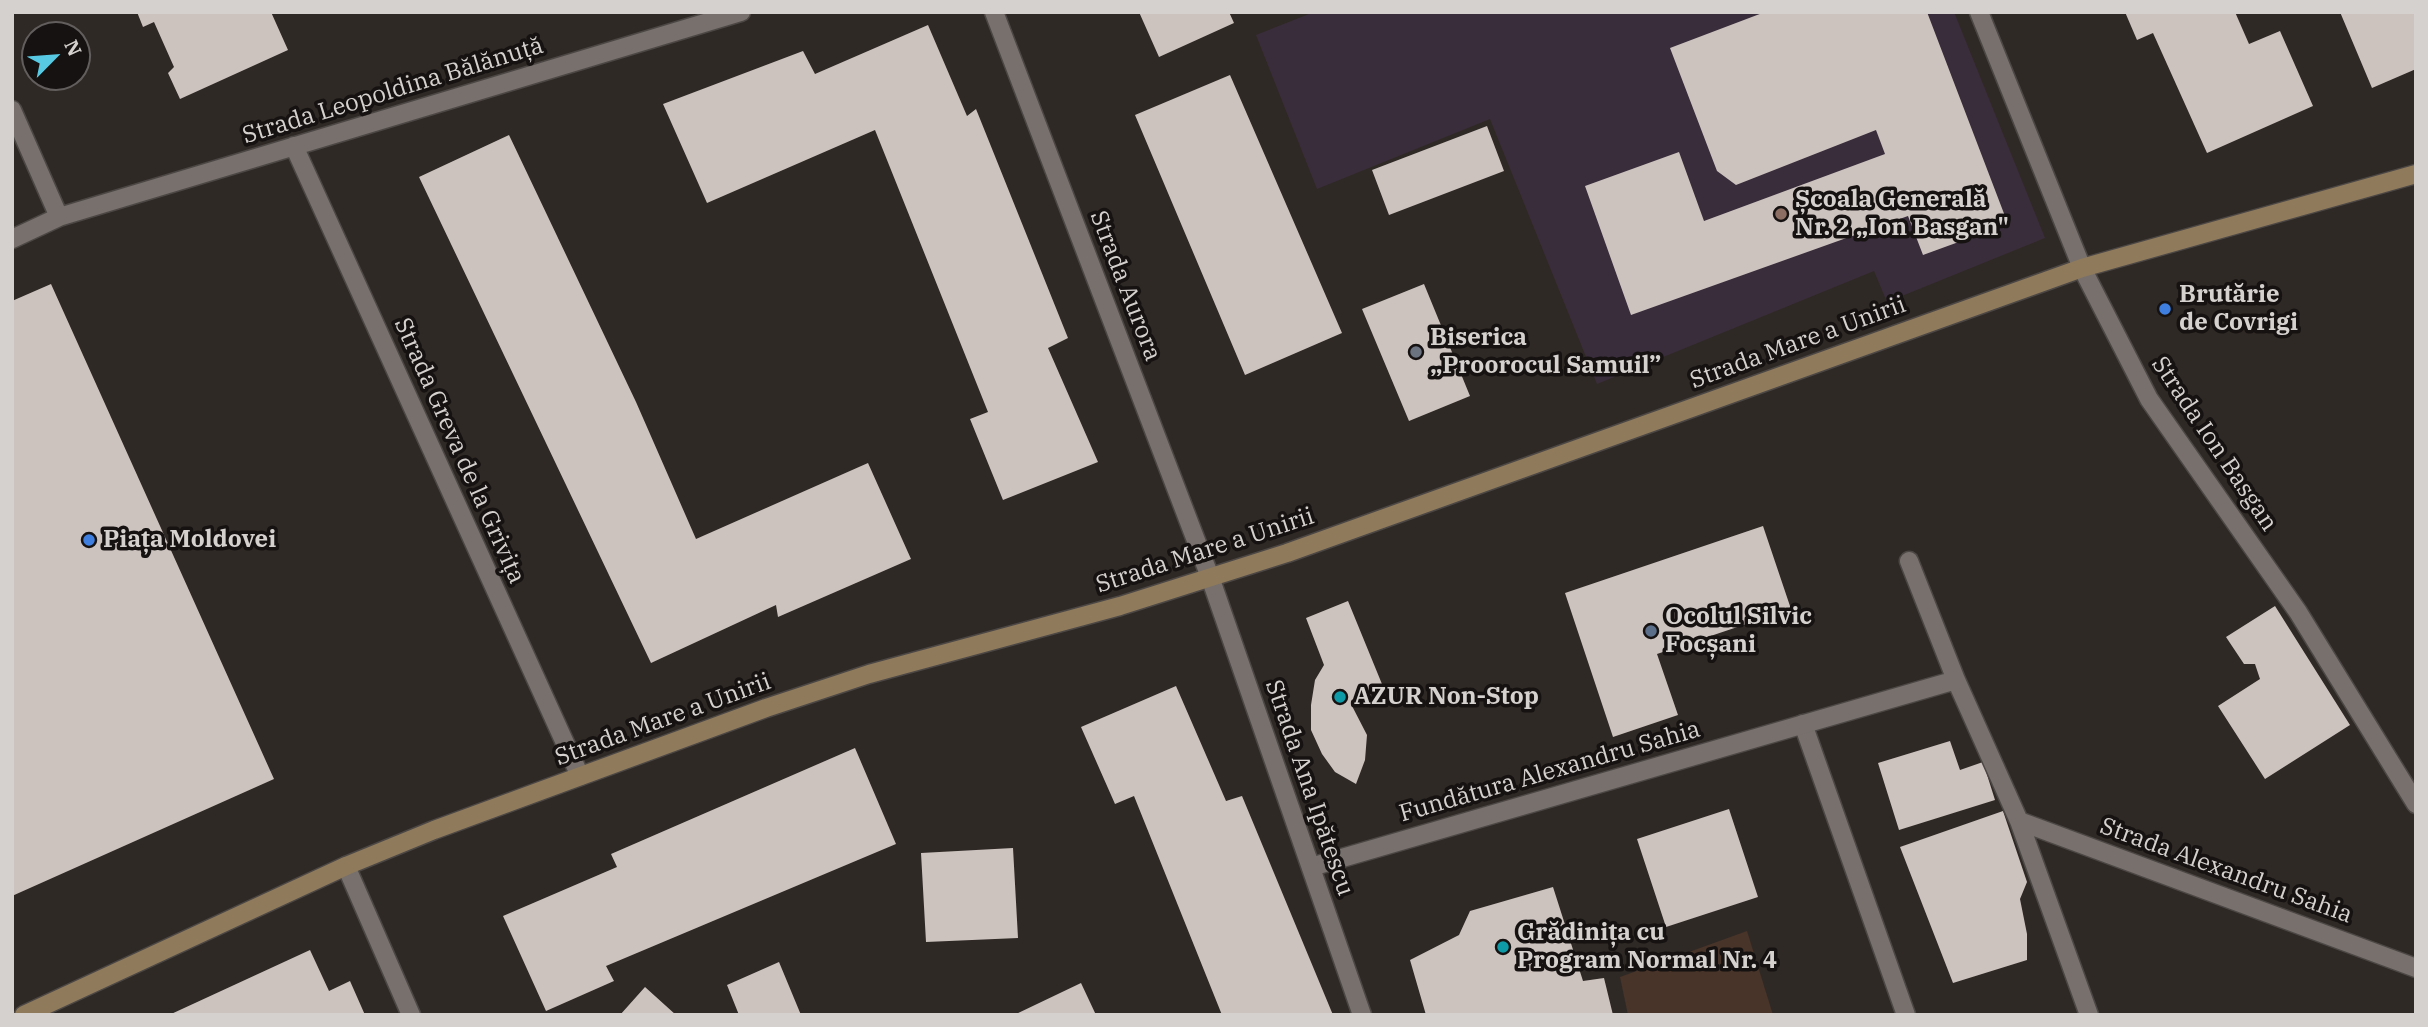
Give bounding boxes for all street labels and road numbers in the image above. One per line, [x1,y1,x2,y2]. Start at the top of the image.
street label: Strada Leopoldina Bălănuță [239,31,547,151]
street label: Strada Aurora [1083,207,1167,365]
street label: Strada Mare a Unirii [1686,291,1910,395]
street label: Strada Greva de la Grivița [387,314,531,588]
street label: Strada Ion Basgan [2145,351,2283,537]
street label: Strada Mare a Unirii [1092,502,1318,600]
street label: Strada Mare a Unirii [551,668,775,772]
street label: Strada Ana Ipătescu [1259,676,1359,900]
street label: Fundătura Alexandru Sahia [1396,715,1704,829]
street label: Strada Alexandru Sahia [2096,812,2356,930]

